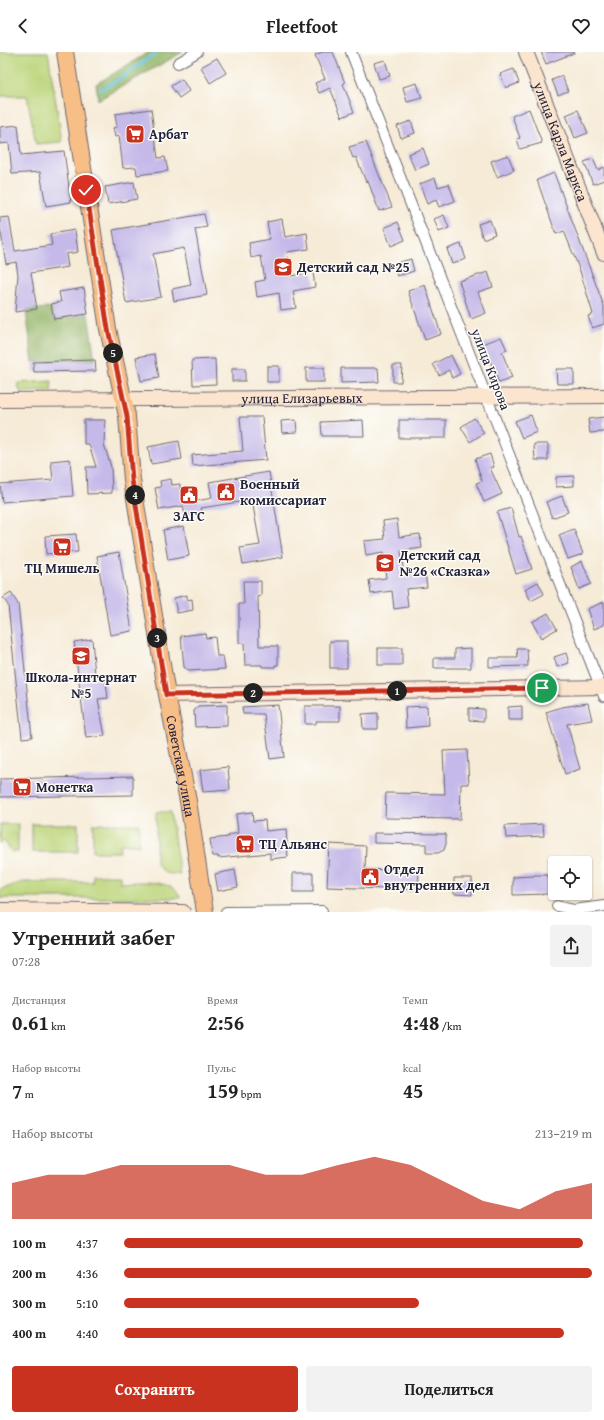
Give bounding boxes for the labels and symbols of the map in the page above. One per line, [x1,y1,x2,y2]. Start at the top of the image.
street label: улица Карла Маркса [528,78,593,204]
supermarket icon: Арбат [124,123,146,145]
place label: Арбат [149,124,189,144]
pin [69,173,103,207]
school or university icon: Детский сад №25 [272,256,294,278]
place label: Детский сад №25 [296,257,410,277]
street label: улица Кирова [466,324,516,413]
pin: 5 [103,343,123,363]
street label: улица Елизарьевых [240,388,364,408]
place label: Военный комиссариат [240,474,327,510]
public building icon: Военный комиссариат [215,481,237,503]
public building icon: ЗАГС [178,484,200,506]
pin: 4 [125,485,145,505]
place label: ЗАГС [173,506,205,526]
supermarket icon: ТЦ Мишель [51,536,73,558]
place label: Детский сад №26 «Сказка» [398,545,490,581]
school or university icon: Детский сад №26 «Сказка» [374,552,396,574]
place label: ТЦ Мишель [24,558,100,578]
pin: 3 [147,628,167,648]
school or university icon: Школа-интернат №5 [70,645,92,667]
place label: Школа-интернат №5 [25,667,137,703]
pin [525,671,559,705]
pin: 1 [387,681,407,701]
pin: 2 [243,683,263,703]
street label: Советская улица [161,714,200,819]
supermarket icon: Монетка [11,776,33,798]
place label: Монетка [36,777,94,797]
supermarket icon: ТЦ Альянс [234,833,256,855]
place label: ТЦ Альянс [259,834,327,854]
place label: Отдел внутренних дел [384,859,490,895]
public building icon: Отдел внутренних дел [359,866,381,888]

